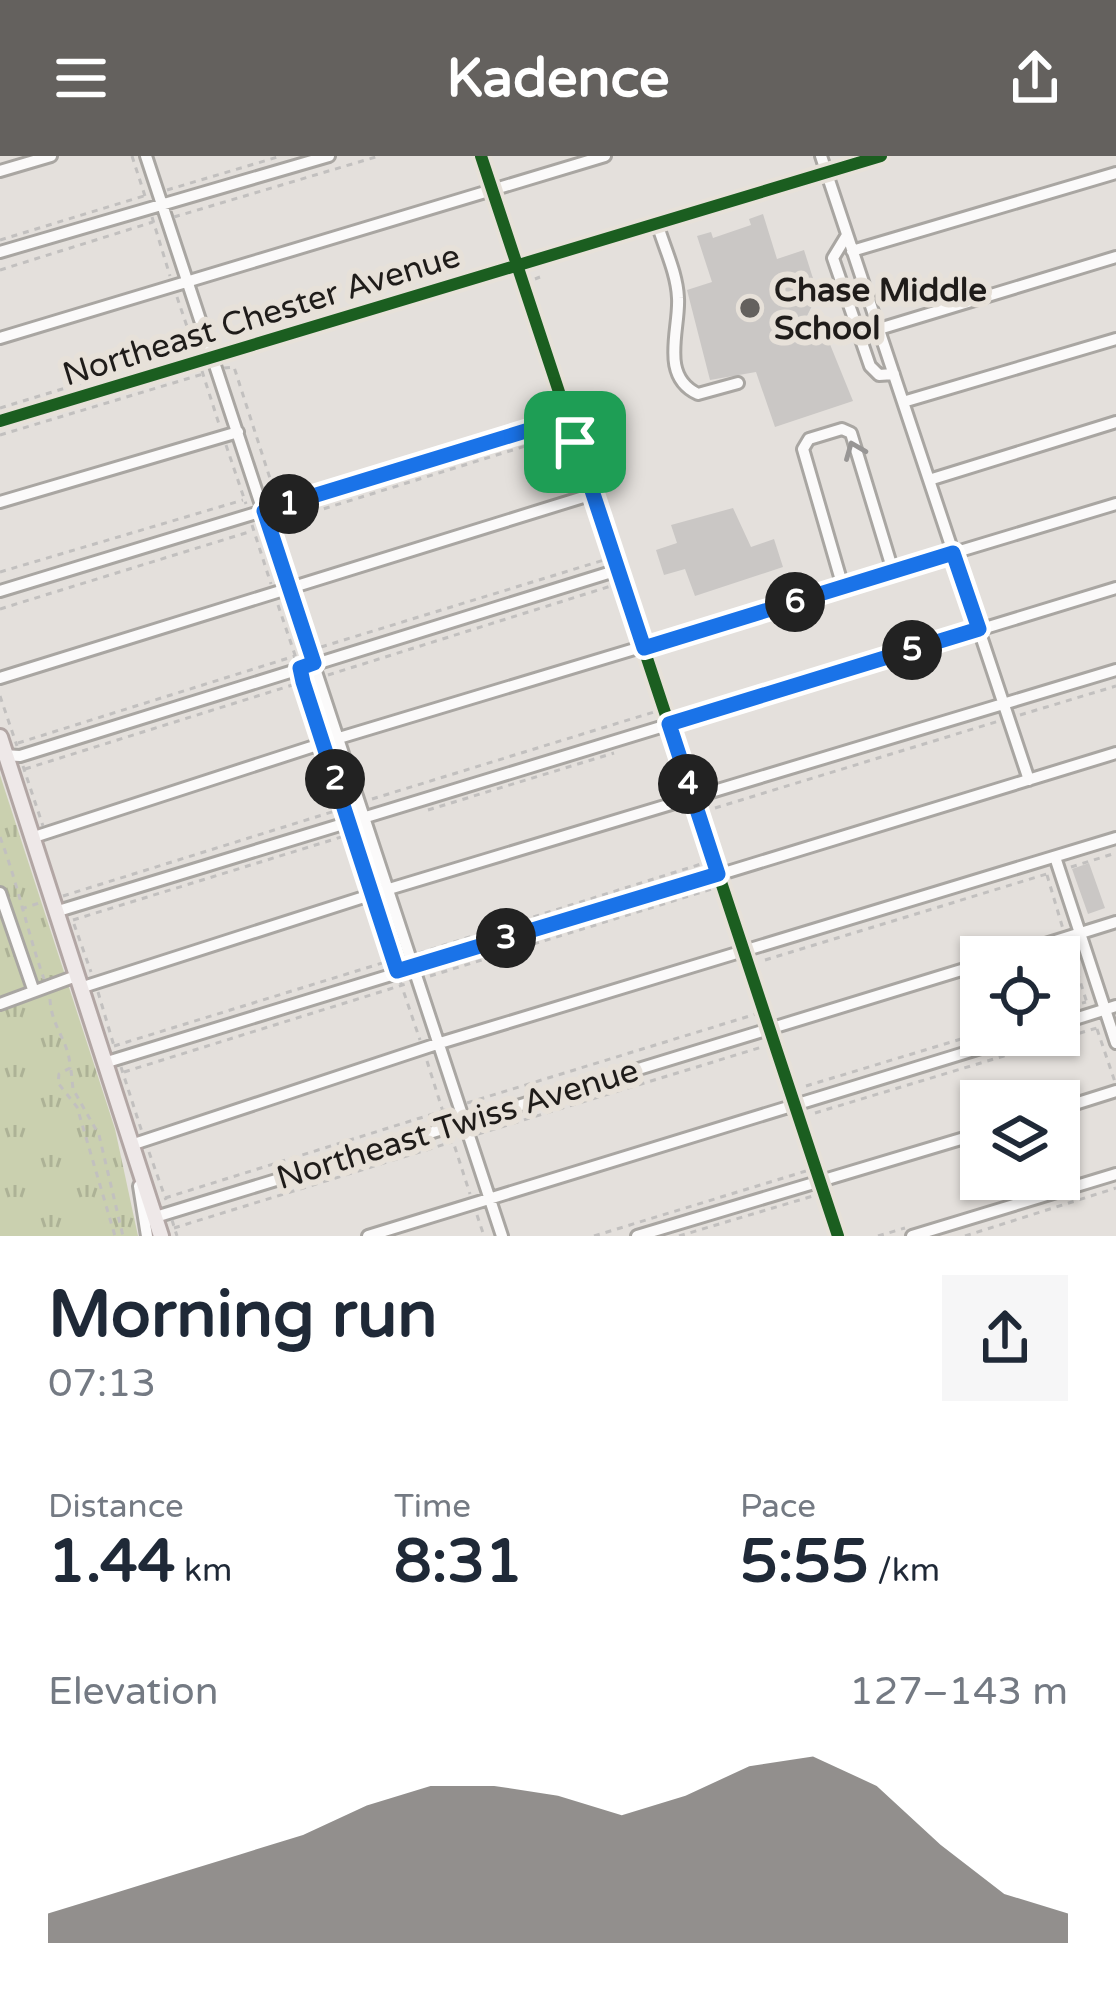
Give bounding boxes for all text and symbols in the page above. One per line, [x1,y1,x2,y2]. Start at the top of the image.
icon: menu [48,45,114,111]
icon: share [1002,45,1068,111]
text: Kadence [446,46,670,111]
street label: Northeast Chester Avenue [58,236,465,395]
place label: Chase Middle School [774,271,987,348]
marker: Chase Middle School [737,295,763,321]
pin [524,391,626,493]
icon: arrive [542,409,608,475]
one-way arrow [845,441,869,462]
pin: 1 [259,474,319,534]
text: 1 [279,484,299,523]
pin: 6 [765,572,825,632]
text: 6 [785,582,805,621]
pin: 5 [882,620,942,680]
text: 5 [902,630,922,669]
pin: 2 [305,749,365,809]
pin: 4 [658,754,718,814]
text: 2 [325,759,345,798]
text: 4 [678,764,698,803]
pin: 3 [476,908,536,968]
text: 3 [496,918,516,957]
map controls [960,936,1080,1200]
button: locate [960,936,1080,1056]
street label: Northeast Twiss Avenue [272,1051,643,1198]
button: layers [960,1080,1080,1200]
text: Morning run [48,1275,438,1355]
button: share [942,1275,1068,1401]
text: 07:13 [48,1360,156,1407]
text: Distance [48,1487,184,1526]
text: Time [394,1487,471,1526]
text: Pace [740,1487,816,1526]
text: 1.44 [48,1526,175,1598]
text: 8:31 [394,1526,523,1598]
text: 5:55 [740,1526,869,1598]
text: km [175,1551,232,1590]
text: /km [869,1551,940,1590]
text: Elevation [48,1668,218,1715]
text: 127–143 m [849,1668,1068,1715]

